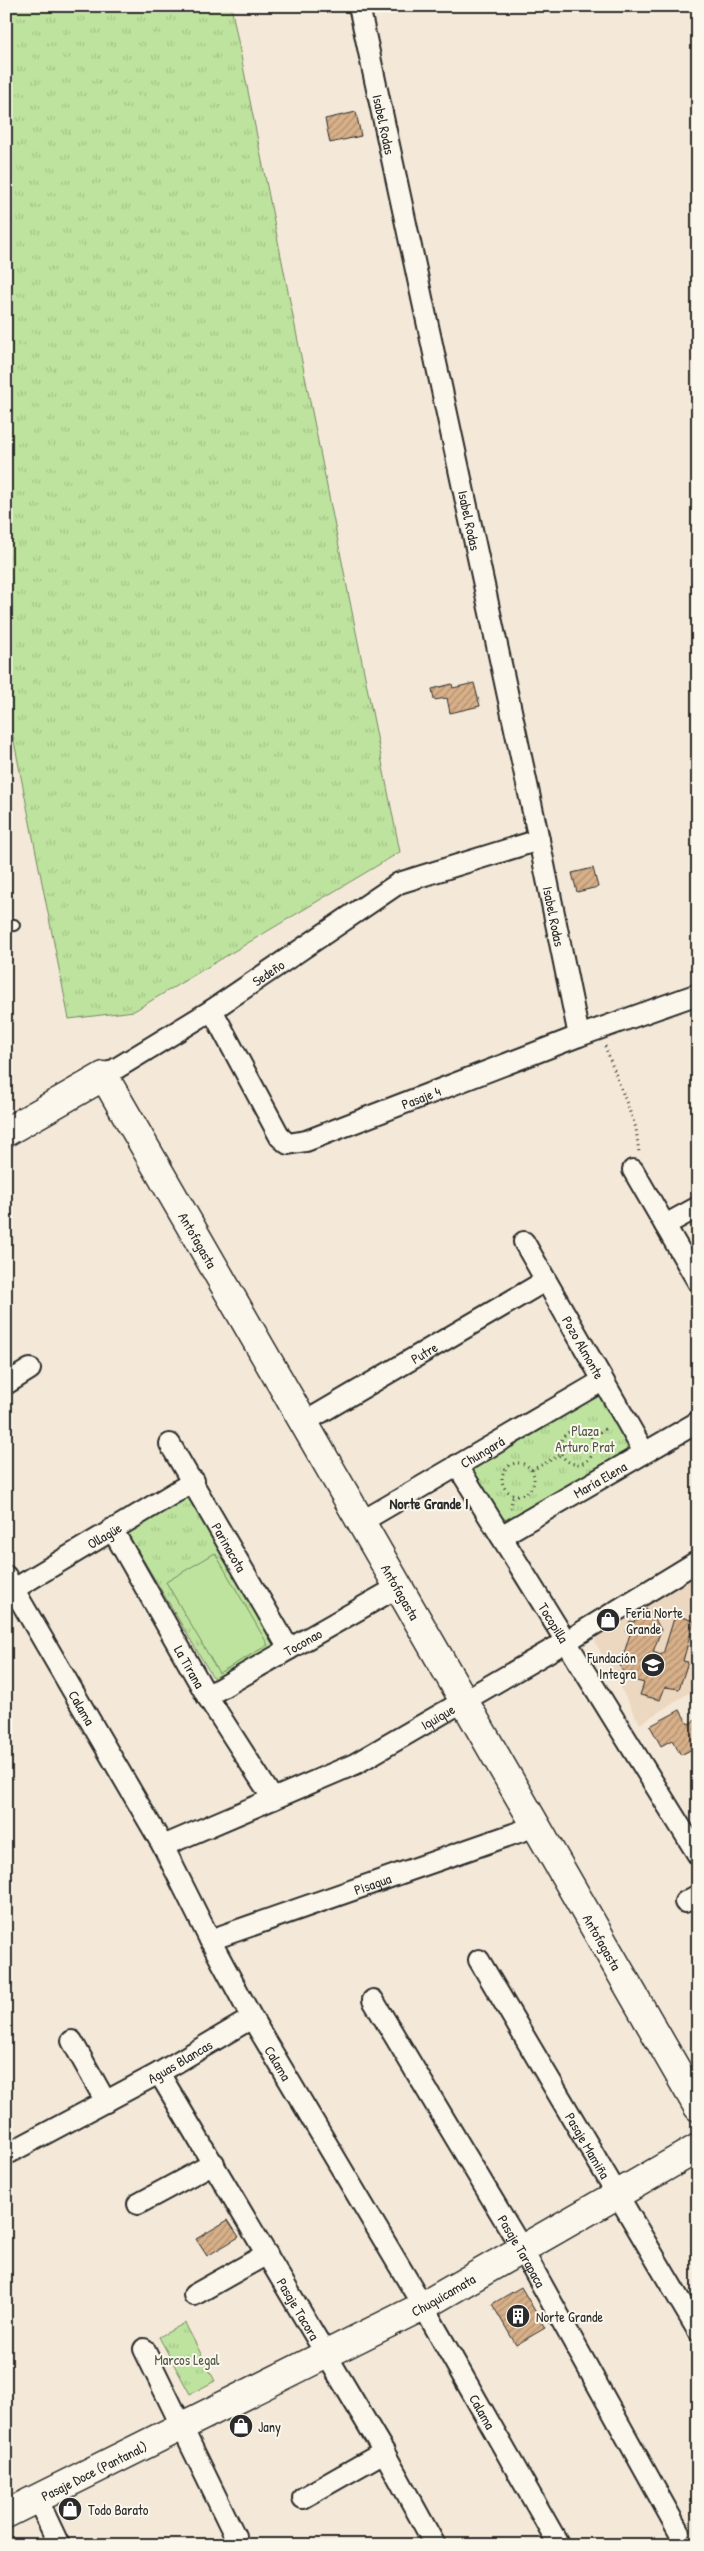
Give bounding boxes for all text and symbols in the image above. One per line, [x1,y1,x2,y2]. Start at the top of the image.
street label: Isabel Rodas [369,93,400,156]
street label: Isabel Rodas [454,488,486,552]
street label: Isabel Rodas [539,884,570,948]
street label: Sedeño [248,954,288,990]
street label: Pasaje 4 [399,1081,443,1113]
street label: Antofagasta [175,1208,222,1272]
street label: Pozo Almonte [558,1312,610,1382]
street label: Putre [407,1337,441,1367]
park label: Plaza Arturo Prat [555,1421,615,1456]
street label: Chungará [456,1431,508,1472]
street label: María Elena [570,1456,630,1502]
district label: Norte Grande I [390,1493,468,1514]
street label: Ollagüe [83,1517,125,1553]
street label: Parinacota [208,1519,252,1575]
street label: Antofagasta [377,1560,425,1624]
street label: Tocopilla [535,1599,574,1647]
place label: Feria Norte Grande [625,1603,683,1638]
shop icon: Feria Norte Grande [595,1607,621,1633]
street label: Toconao [280,1623,325,1660]
street label: La Tirana [170,1641,210,1692]
place label: Fundación Integra [586,1648,637,1684]
school or university icon: Fundación Integra [640,1652,666,1678]
street label: Calama [65,1686,100,1729]
street label: Iquique [417,1699,458,1734]
street label: Pisagua [351,1868,394,1898]
street label: Antofagasta [579,1910,627,1974]
street label: Aguas Blancas [144,2034,215,2087]
street label: Calama [261,2042,297,2084]
street label: Pasaje Mamiña [561,2109,615,2182]
street label: Pasaje Tarapaca [494,2211,551,2291]
street label: Chuquicamata [408,2268,479,2320]
street label: Pasaje Tacora [273,2274,325,2344]
building icon: Norte Grande [505,2303,531,2329]
place label: Norte Grande [536,2307,603,2326]
park label: Marcos Legal [154,2350,220,2370]
street label: Calama [465,2390,501,2433]
shop icon: Jany [228,2413,254,2439]
place label: Jany [258,2417,281,2437]
street label: Pasaje Doce (Pantanal) [38,2436,150,2505]
shop icon: Todo Barato [57,2496,83,2522]
place label: Todo Barato [88,2500,149,2519]

